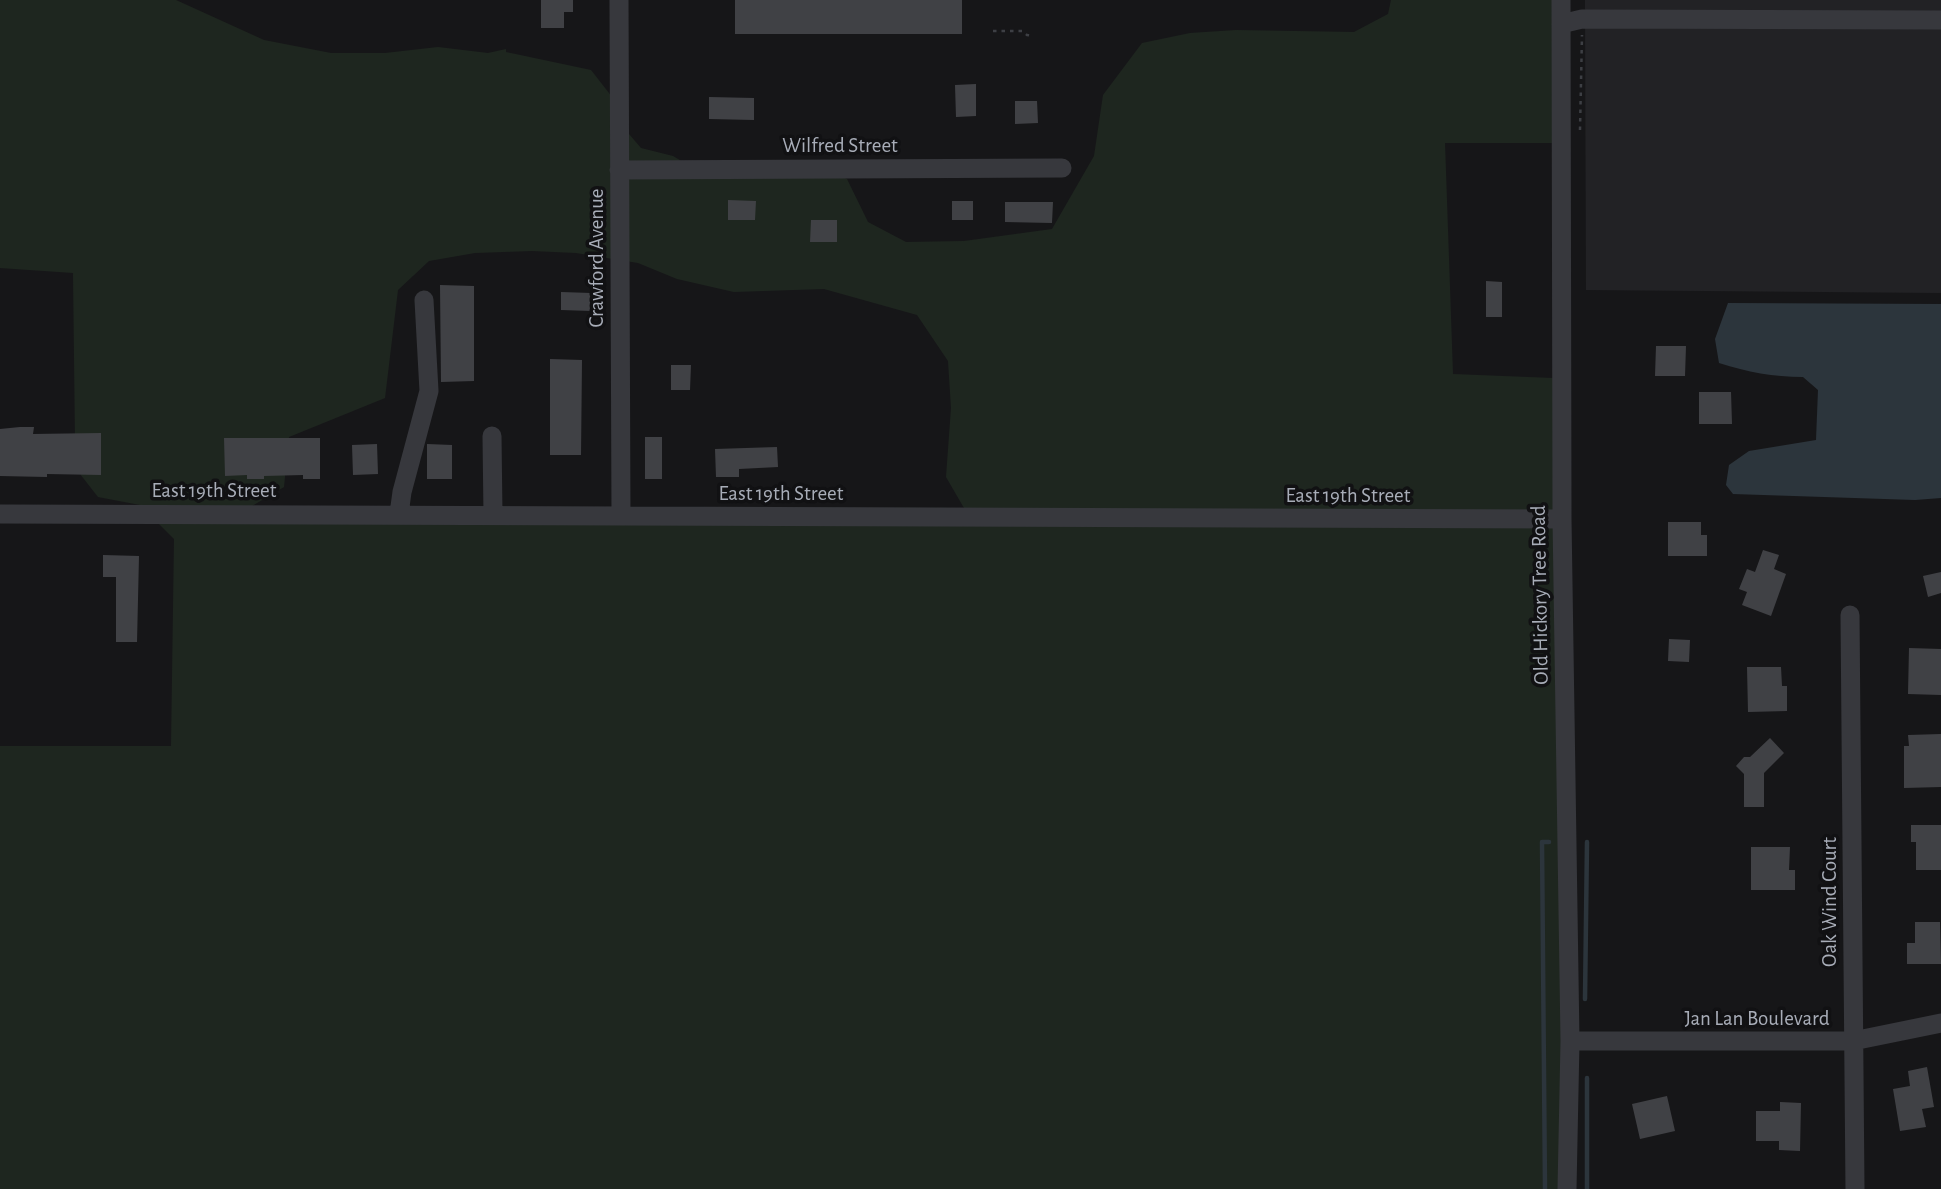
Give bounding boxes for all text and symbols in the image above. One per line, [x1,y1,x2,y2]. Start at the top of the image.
street label: Wilfred Street [782,133,898,159]
street label: Crawford Avenue [584,188,610,328]
street label: East 19th Street [152,478,276,504]
street label: East 19th Street [719,481,843,507]
street label: East 19th Street [1286,483,1410,509]
street label: Old Hickory Tree Road [1526,505,1554,685]
street label: Oak Wind Court [1817,837,1843,967]
street label: Jan Lan Boulevard [1684,1006,1830,1032]

